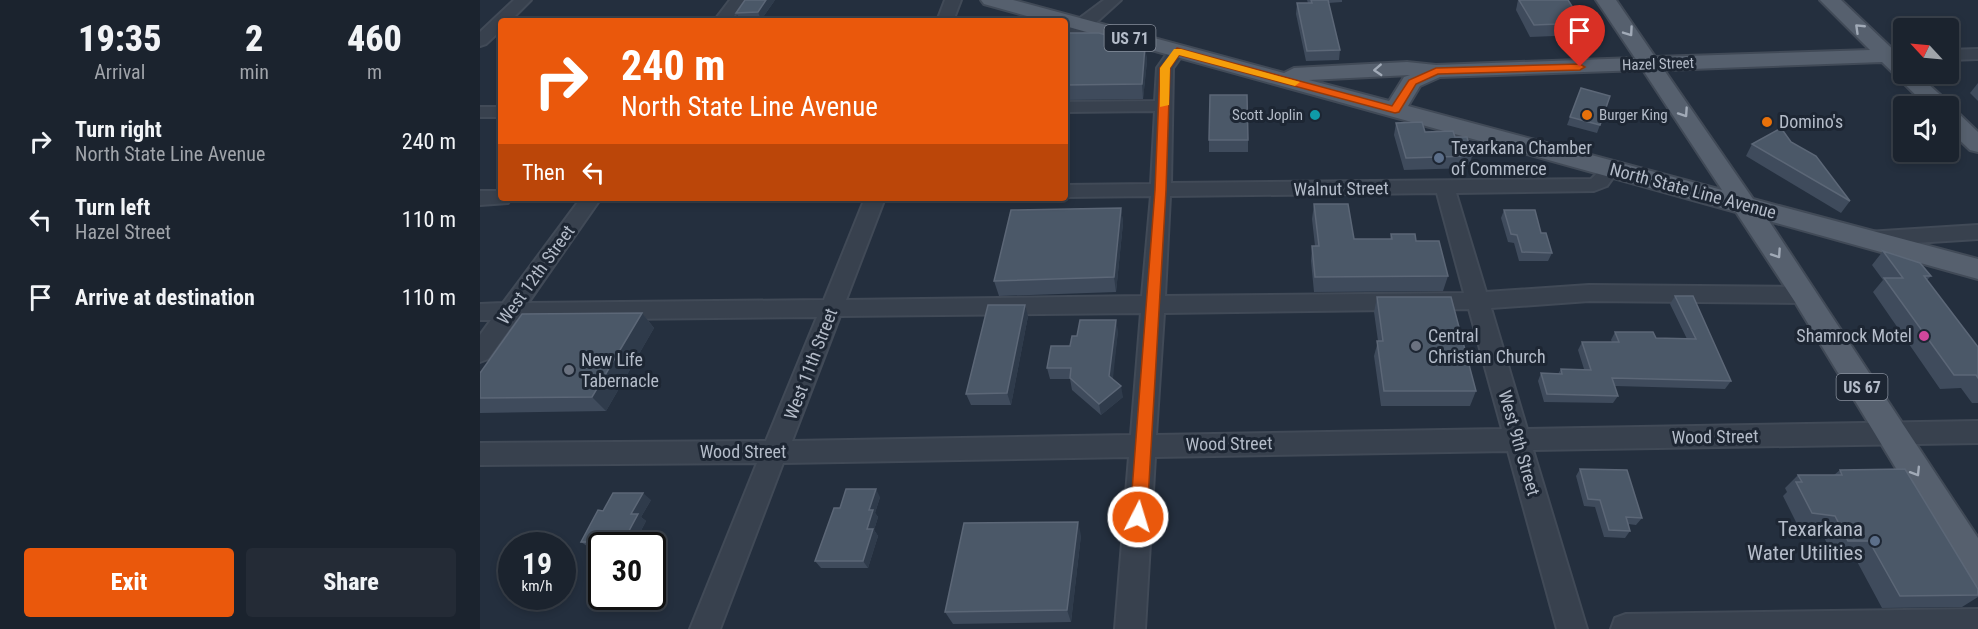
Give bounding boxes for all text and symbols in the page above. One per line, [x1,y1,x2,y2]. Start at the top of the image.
pin [1554,5,1605,67]
icon: arrive [1563,14,1596,47]
text: 19:35 [78,18,161,60]
text: 2 [245,18,263,60]
text: 460 [347,18,402,60]
north arrow [1893,18,1959,84]
map controls [1893,18,1959,162]
one-way arrow [1855,24,1865,35]
road number: US 71 [1104,25,1156,51]
one-way arrow [1621,26,1632,37]
text: 240 m [621,41,726,90]
icon: right [522,42,600,120]
street label: Hazel Street [1622,54,1694,74]
text: Arrival [94,60,145,84]
text: min [240,60,269,84]
text: m [367,60,382,84]
one-way arrow [1373,63,1382,76]
text: North State Line Avenue [621,91,878,123]
button: sound [1893,96,1959,162]
place label: Scott Joplin [1232,106,1303,124]
place label: Burger King [1599,106,1668,124]
one-way arrow [1676,107,1688,117]
marker: Scott Joplin [1308,108,1322,122]
marker: Burger King [1580,108,1594,122]
place label: Domino's [1779,111,1843,132]
marker: Domino's [1760,115,1774,129]
text: Turn right [75,117,162,142]
icon: right [24,125,57,158]
text: 240 m [402,129,456,154]
place label: Texarkana Chamber of Commerce [1451,137,1593,179]
text: North State Line Avenue [75,142,265,166]
marker: Texarkana Chamber of Commerce [1432,151,1446,165]
icon: left [577,156,610,189]
street label: North State Line Avenue [1608,158,1779,223]
text: Then [522,160,565,185]
street label: Walnut Street [1293,177,1389,200]
text: Turn left [75,195,150,220]
icon: left [24,203,57,236]
text: 110 m [402,207,456,232]
text: Hazel Street [75,220,171,244]
street label: West 12th Street [493,221,579,328]
one-way arrow [1770,247,1781,258]
icon: arrive [24,281,57,314]
text: Arrive at destination [75,285,255,310]
text: 110 m [402,285,456,310]
street label: West 11th Street [780,305,841,423]
place label: Central Christian Church [1428,325,1546,367]
place label: Shamrock Motel [1796,325,1912,346]
marker: Shamrock Motel [1917,329,1931,343]
marker: Central Christian Church [1409,339,1423,353]
place label: New Life Tabernacle [581,349,659,391]
marker: New Life Tabernacle [562,363,576,377]
road number: US 67 [1836,374,1888,400]
street label: West 9th Street [1494,388,1545,498]
street label: Wood Street [1671,425,1759,448]
street label: Wood Street [1185,432,1273,455]
street label: Wood Street [700,441,786,462]
one-way arrow [1908,466,1920,476]
position arrow [1106,485,1170,549]
place label: Texarkana Water Utilities [1747,517,1863,565]
speed limit sign: 30 [588,532,666,610]
marker: Texarkana Water Utilities [1868,534,1882,548]
text: 19 [522,546,552,581]
button: Exit [24,548,234,617]
button: Share [246,548,456,617]
text: km/h [522,577,552,595]

